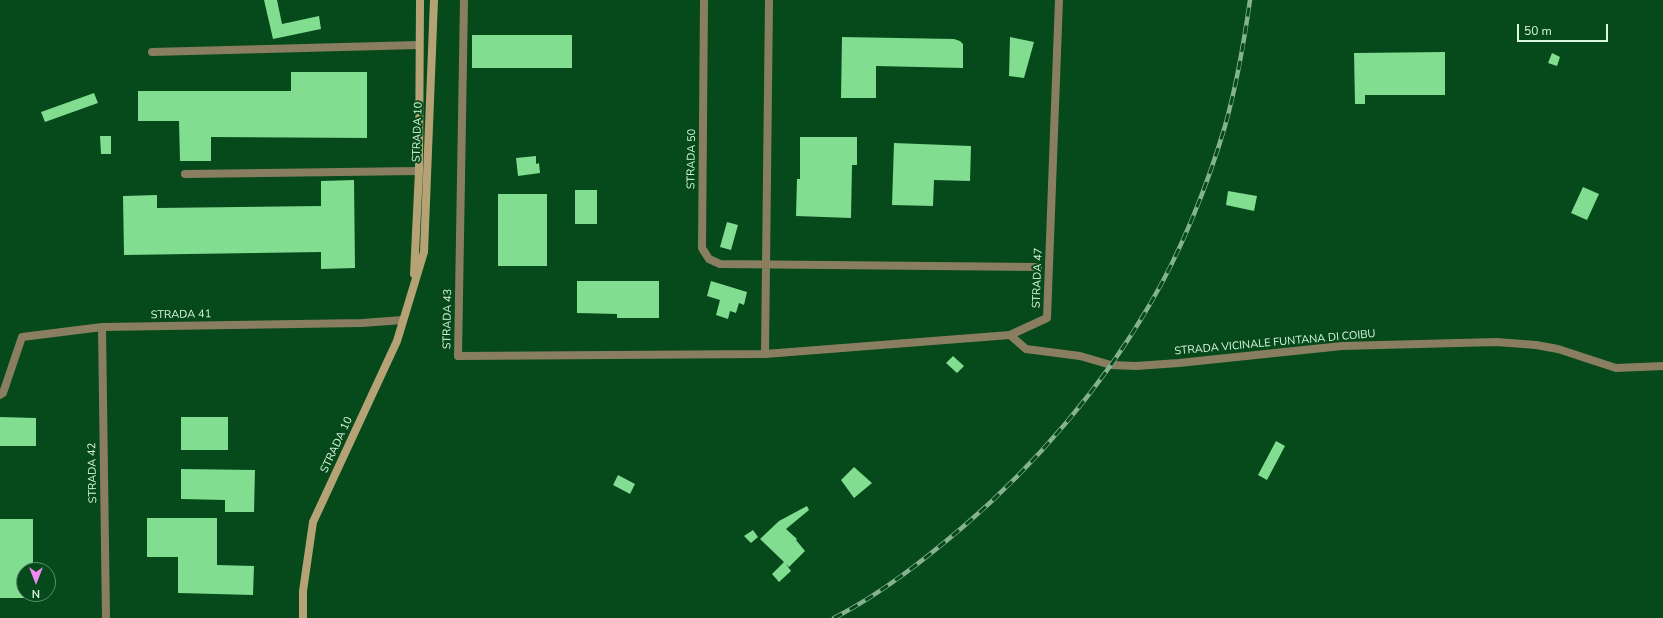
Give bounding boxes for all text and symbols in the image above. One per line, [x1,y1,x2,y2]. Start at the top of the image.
scale bar [1519,16,1610,42]
text: 50 m [1524,23,1552,39]
street label: STRADA 10 [410,102,426,162]
street label: STRADA 50 [685,129,699,189]
street label: STRADA 47 [1030,248,1046,308]
street label: STRADA 43 [441,289,455,349]
street label: STRADA 41 [151,308,211,322]
street label: STRADA VICINALE FUNTANA DI COIBU [1174,328,1376,358]
street label: STRADA 10 [318,415,356,475]
street label: STRADA 42 [86,443,100,503]
north arrow [16,562,56,602]
text: N [32,586,40,601]

